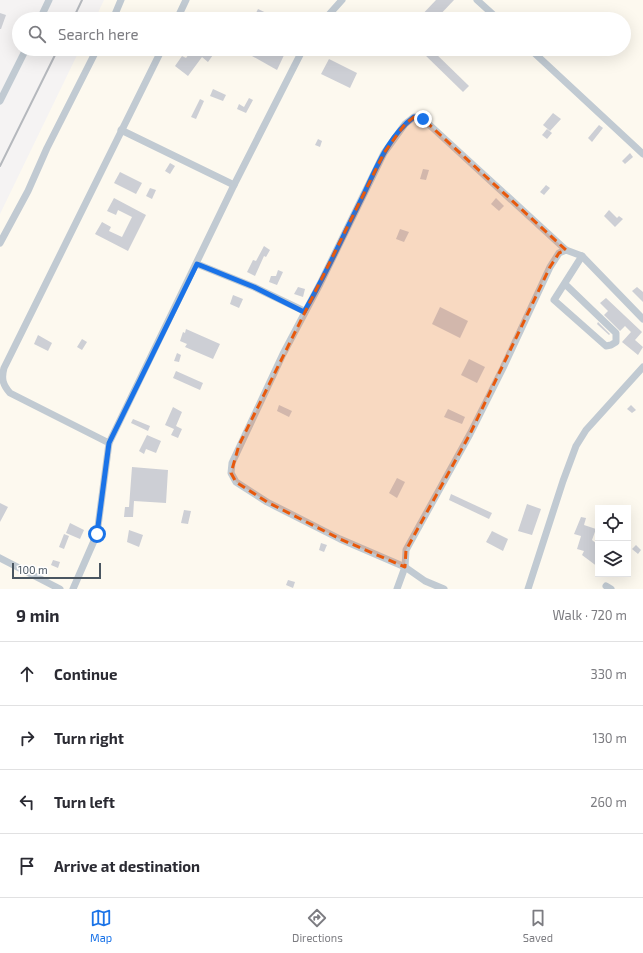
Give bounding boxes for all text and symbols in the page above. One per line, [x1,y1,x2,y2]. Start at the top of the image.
search box [12,12,631,56]
icon: search [26,23,48,45]
text: Search here [58,25,139,43]
route end [414,110,432,128]
map controls [595,505,631,577]
button: locate [595,505,631,541]
route start [88,525,106,543]
button: layers [595,541,631,577]
scale bar [12,561,101,580]
text: 100 m [18,563,48,576]
text: 9 min [16,605,60,625]
text: Walk · 720 m [552,607,627,623]
icon: ahead [16,663,38,685]
text: Continue [54,665,117,683]
text: 330 m [590,666,627,682]
icon: right [16,727,38,749]
text: Turn right [54,729,124,747]
text: 130 m [592,730,627,746]
icon: left [16,791,38,813]
text: Turn left [54,793,115,811]
text: 260 m [590,794,627,810]
icon: arrive [16,855,38,877]
text: Arrive at destination [54,857,200,875]
tab: Map [90,907,112,944]
tab: Directions [292,907,343,944]
tab: Saved [523,907,553,944]

